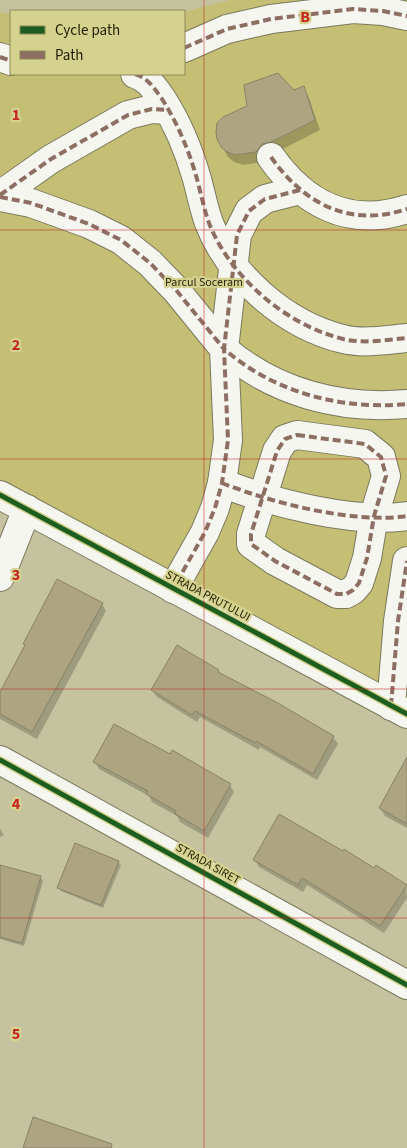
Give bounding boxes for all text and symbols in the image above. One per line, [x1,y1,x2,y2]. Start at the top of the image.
text: B [300,6,310,28]
legend [10,10,185,75]
text: Cycle path [55,20,120,41]
text: Path [55,45,83,66]
text: 1 [12,104,20,126]
park label: Parcul Soceram [165,274,243,291]
text: 2 [12,334,20,356]
text: 3 [12,564,20,586]
street label: STRADA PRUTULUI [163,566,253,626]
text: 4 [12,793,21,815]
street label: STRADA SIRET [173,839,244,889]
text: 5 [12,1023,20,1045]

